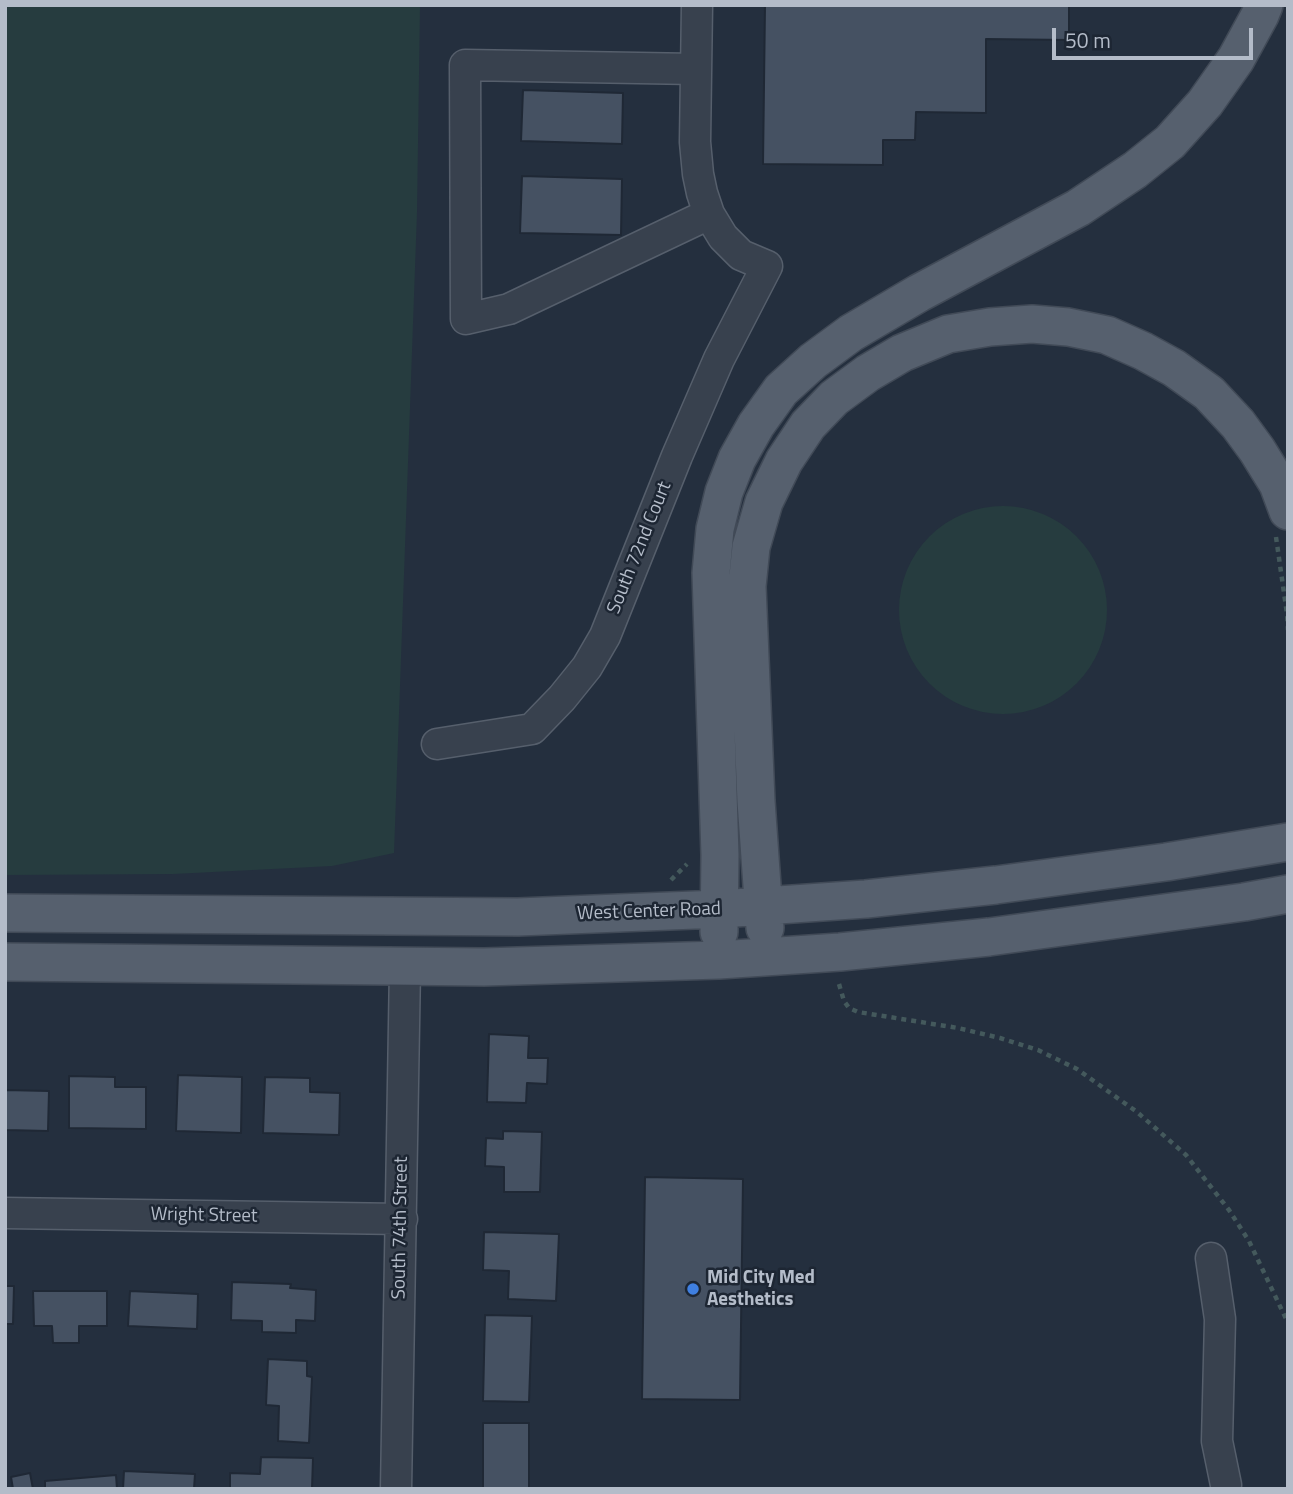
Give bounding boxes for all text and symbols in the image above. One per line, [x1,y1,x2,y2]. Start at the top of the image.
scale bar [1055,14,1256,58]
text: 50 m [1065,24,1111,56]
street label: South 72nd Court [603,479,677,617]
street label: West Center Road [577,898,721,926]
street label: South 74th Street [388,1156,414,1300]
street label: Wright Street [150,1204,258,1228]
place label: Mid City Med Aesthetics [707,1267,815,1311]
marker: Mid City Med Aesthetics [685,1281,701,1297]

